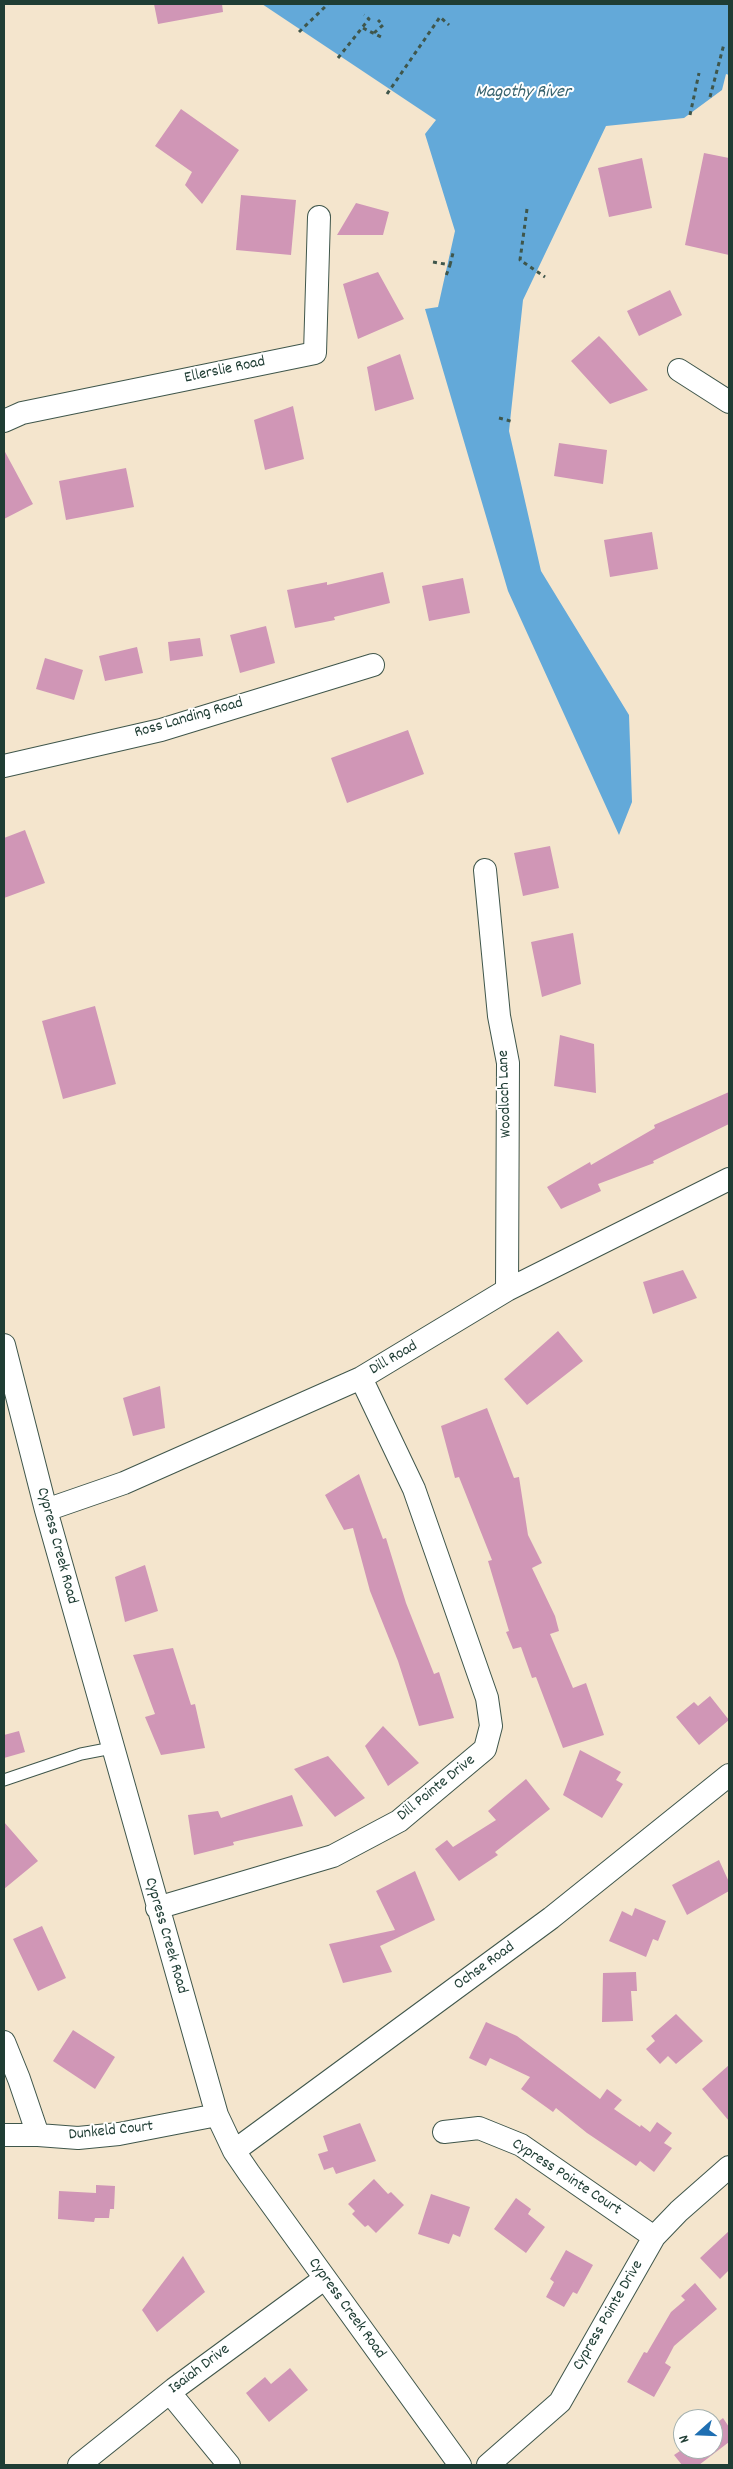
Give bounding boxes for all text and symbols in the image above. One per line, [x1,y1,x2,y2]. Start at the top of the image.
water label: Magothy River [475,83,571,105]
street label: Ellerslie Road [183,353,267,389]
street label: Ross Landing Road [133,694,245,744]
street label: Woodloch Lane [495,1050,517,1138]
street label: Dill Road [367,1338,421,1380]
street label: Cypress Creek Road [31,1486,81,1606]
street label: Dill Pointe Drive [394,1752,480,1826]
street label: Cypress Creek Road [139,1876,191,1996]
street label: Ochse Road [451,1939,519,1995]
street label: Dunkeld Court [68,2118,154,2146]
street label: Cypress Pointe Court [508,2135,624,2221]
street label: Cypress Creek Road [303,2255,389,2363]
street label: Cypress Pointe Drive [570,2257,648,2375]
street label: Isaiah Drive [166,2341,234,2399]
north arrow [673,2409,723,2459]
text: N [674,2432,695,2445]

